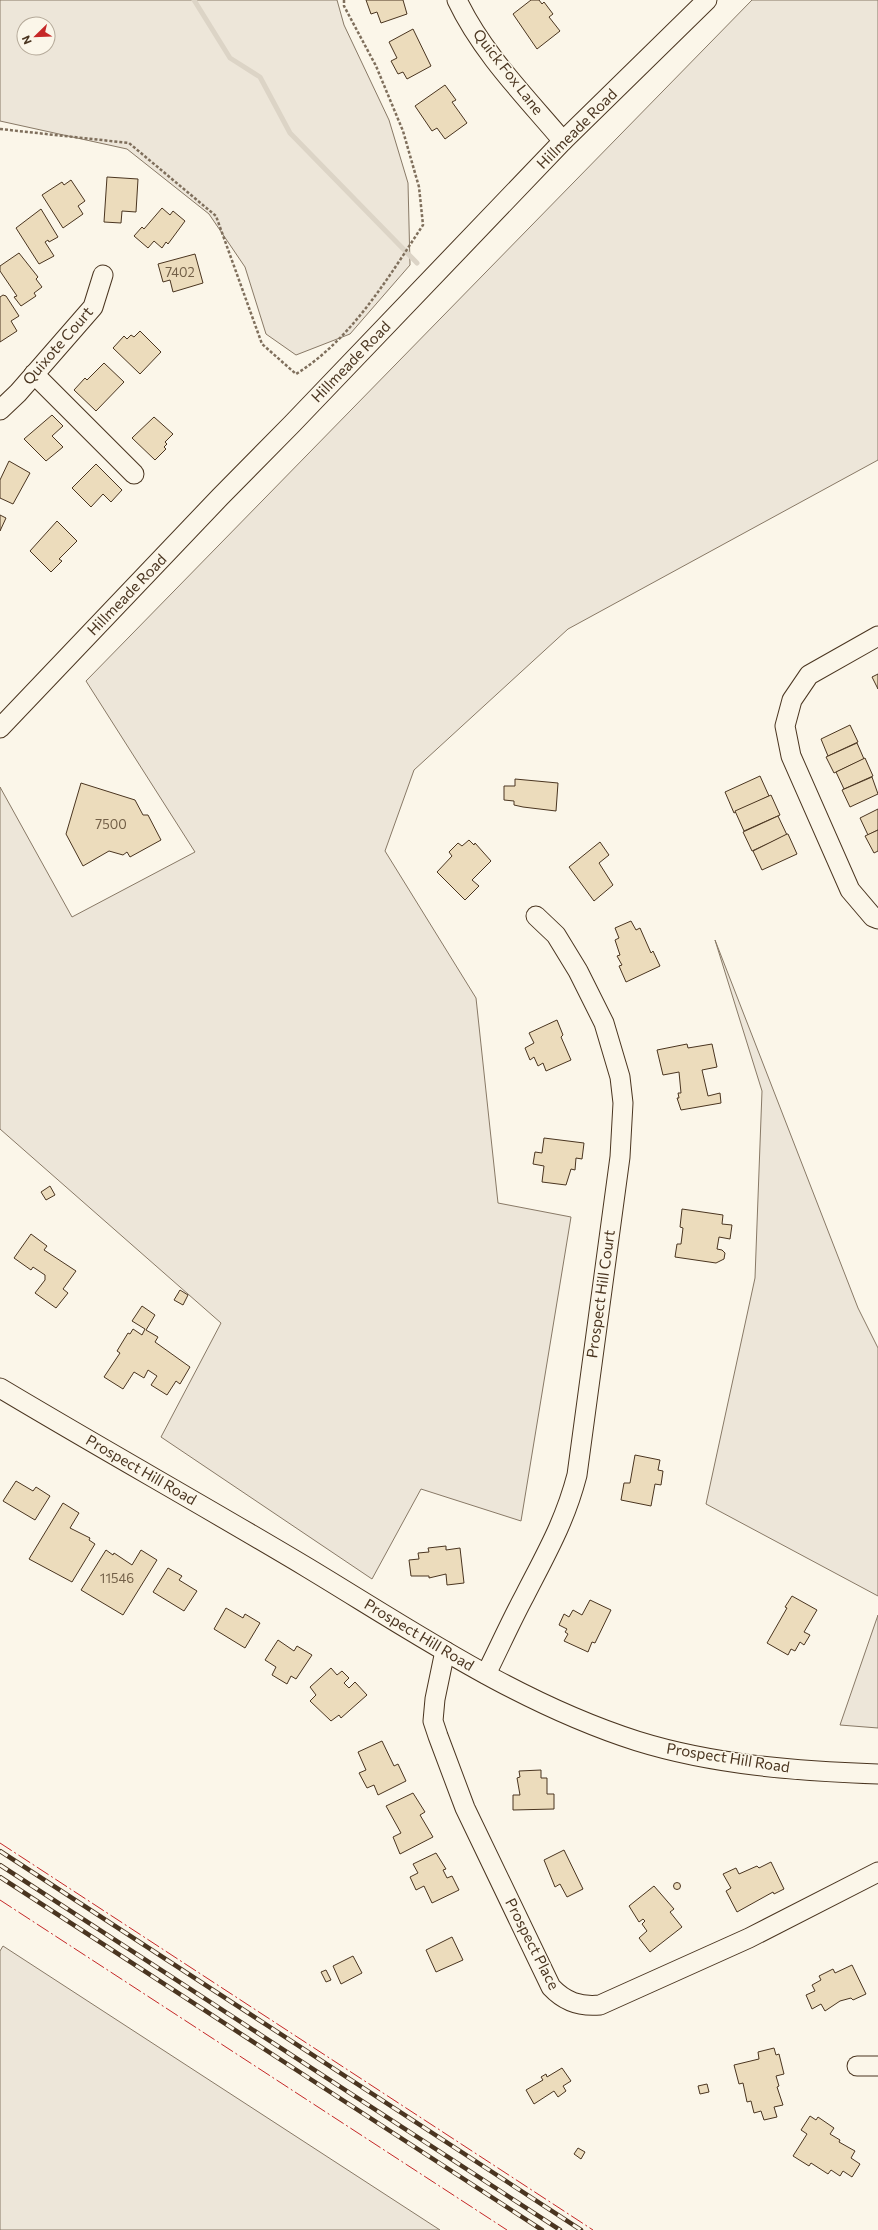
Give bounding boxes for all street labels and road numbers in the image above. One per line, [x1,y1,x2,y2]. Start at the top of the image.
street label: Quick Fox Lane [470,25,548,118]
street label: Hillmeade Road [532,84,620,172]
street label: Quixote Court [18,303,96,388]
street label: Hillmeade Road [307,317,394,406]
street label: Hillmeade Road [83,550,170,639]
street label: Prospect Hill Court [582,1229,618,1359]
street label: Prospect Hill Road [83,1430,200,1508]
street label: Prospect Hill Road [361,1594,478,1674]
street label: Prospect Hill Road [665,1738,791,1776]
street label: Prospect Place [502,1895,564,1992]

